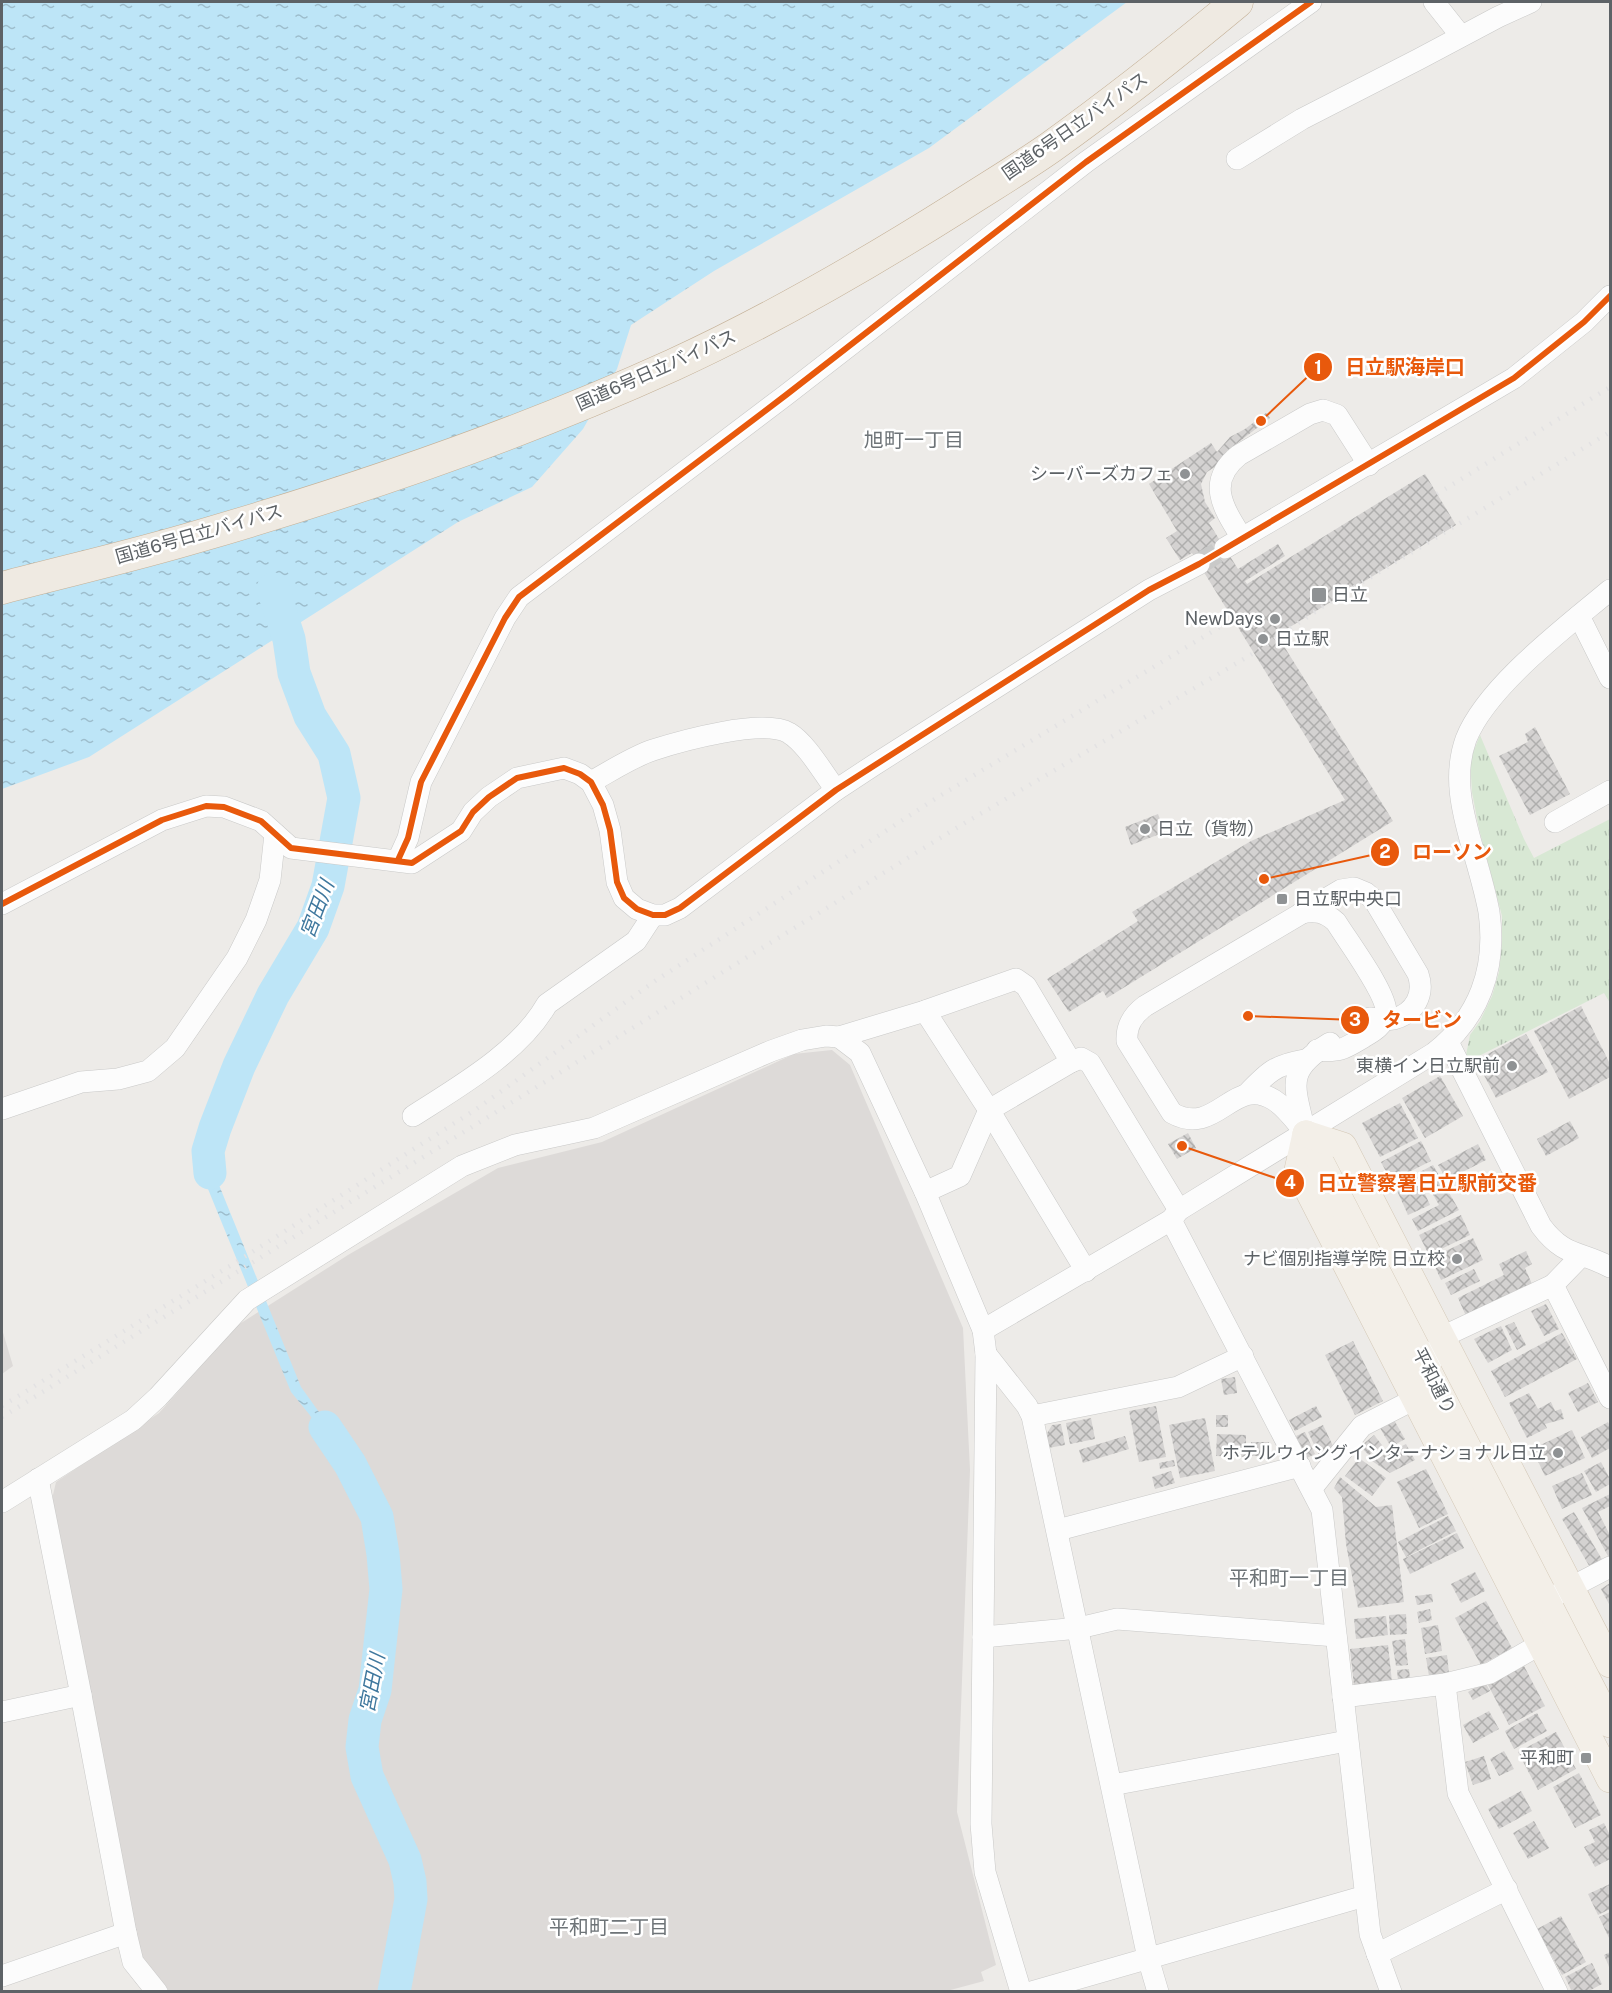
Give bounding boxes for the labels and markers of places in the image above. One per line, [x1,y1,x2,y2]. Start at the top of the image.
callout: 日立駅海岸口 [1303,348,1477,386]
place label: シーバーズカフェ [1030,463,1173,484]
marker: シーバーズカフェ [1178,467,1192,481]
place label: 日立 [1332,584,1368,605]
marker: 日立 [1310,586,1328,604]
place label: NewDays [1185,608,1263,629]
marker: NewDays [1268,612,1282,626]
place label: 日立駅 [1275,628,1329,649]
marker: 日立駅 [1256,632,1270,646]
place label: 日立（貨物） [1157,818,1265,839]
marker: 日立（貨物） [1138,822,1152,836]
callout: ローソン [1370,833,1504,871]
place label: 日立駅中央口 [1294,888,1402,909]
marker: 日立駅中央口 [1275,892,1289,906]
callout: タービン [1340,1001,1474,1039]
place label: 東横イン日立駅前 [1356,1055,1500,1076]
marker: 東横イン日立駅前 [1505,1059,1519,1073]
callout: 日立警察署日立駅前交番 [1275,1164,1549,1202]
place label: ナビ個別指導学院 日立校 [1243,1248,1445,1269]
marker: ナビ個別指導学院 日立校 [1450,1252,1464,1266]
place label: ホテルウィングインターナショナル日立 [1222,1442,1546,1463]
marker: ホテルウィングインターナショナル日立 [1551,1446,1565,1460]
place label: 平和町 [1520,1747,1574,1768]
marker: 平和町 [1579,1751,1593,1765]

